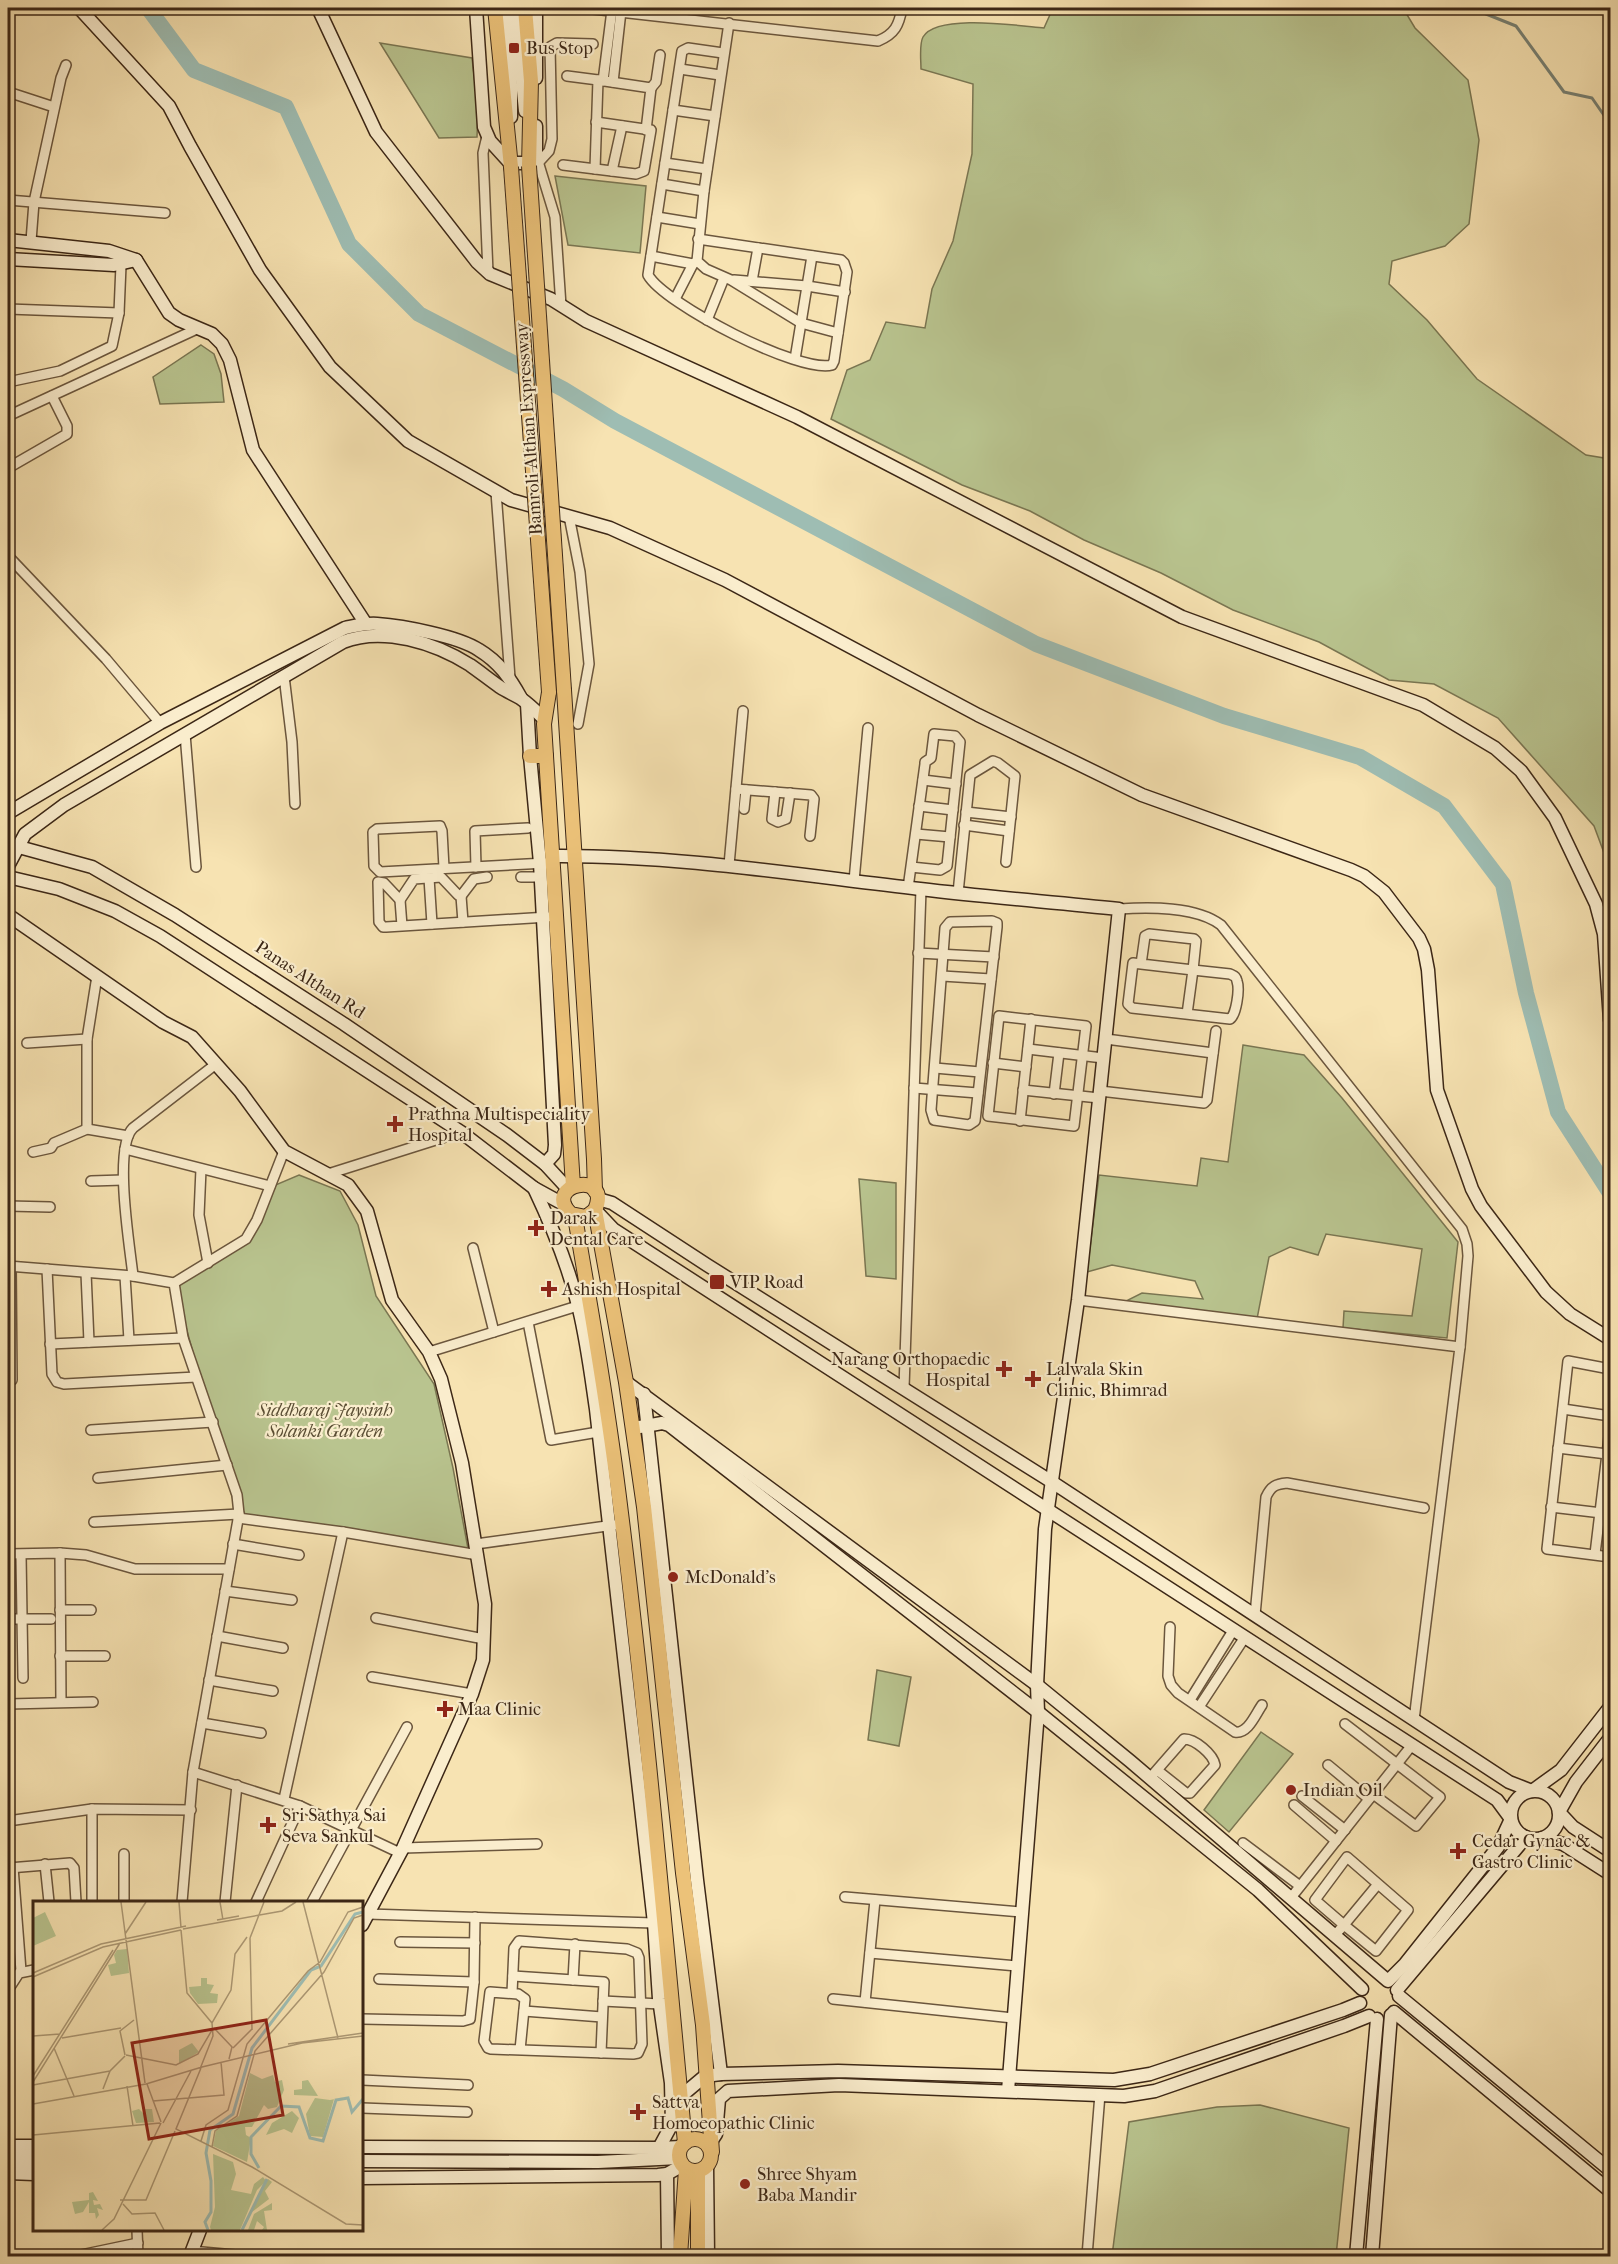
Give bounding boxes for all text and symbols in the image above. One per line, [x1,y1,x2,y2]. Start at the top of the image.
place label: Bus Stop [526,38,593,59]
marker: Bus Stop [507,41,521,55]
street label: Bamroli-Althan Expressway [511,321,547,536]
street label: Panas Althan Rd [251,937,369,1023]
place label: Prathna Multispeciality Hospital [408,1104,592,1146]
marker: Prathna Multispeciality Hospital [386,1115,404,1133]
place label: Darak Dental Care [550,1208,644,1250]
marker: Darak Dental Care [527,1219,545,1237]
place label: VIP Road [729,1272,804,1293]
marker: VIP Road [708,1273,726,1291]
place label: Ashish Hospital [561,1279,681,1300]
marker: Ashish Hospital [540,1280,558,1298]
place label: Narang Orthopaedic Hospital [831,1349,990,1391]
place label: Lalwala Skin Clinic, Bhimrad [1046,1359,1168,1401]
marker: Narang Orthopaedic Hospital [995,1360,1013,1378]
marker: Lalwala Skin Clinic, Bhimrad [1024,1370,1042,1388]
park label: Siddharaj Jaysinh Solanki Garden [256,1400,393,1442]
place label: McDonald's [685,1567,776,1588]
marker: McDonald's [666,1570,680,1584]
place label: Maa Clinic [458,1699,541,1720]
marker: Maa Clinic [436,1700,454,1718]
place label: Indian Oil [1303,1780,1383,1801]
marker: Indian Oil [1284,1783,1298,1797]
place label: Sri Sathya Sai Seva Sankul [282,1805,387,1847]
marker: Sri Sathya Sai Seva Sankul [259,1816,277,1834]
place label: Cedar Gynac & Gastro Clinic [1472,1831,1590,1873]
marker: Cedar Gynac & Gastro Clinic [1449,1842,1467,1860]
inset map [33,1901,363,2231]
place label: Sattva Homoeopathic Clinic [652,2092,815,2134]
marker: Sattva Homoeopathic Clinic [629,2103,647,2121]
place label: Shree Shyam Baba Mandir [757,2164,857,2206]
marker: Shree Shyam Baba Mandir [738,2177,752,2191]

